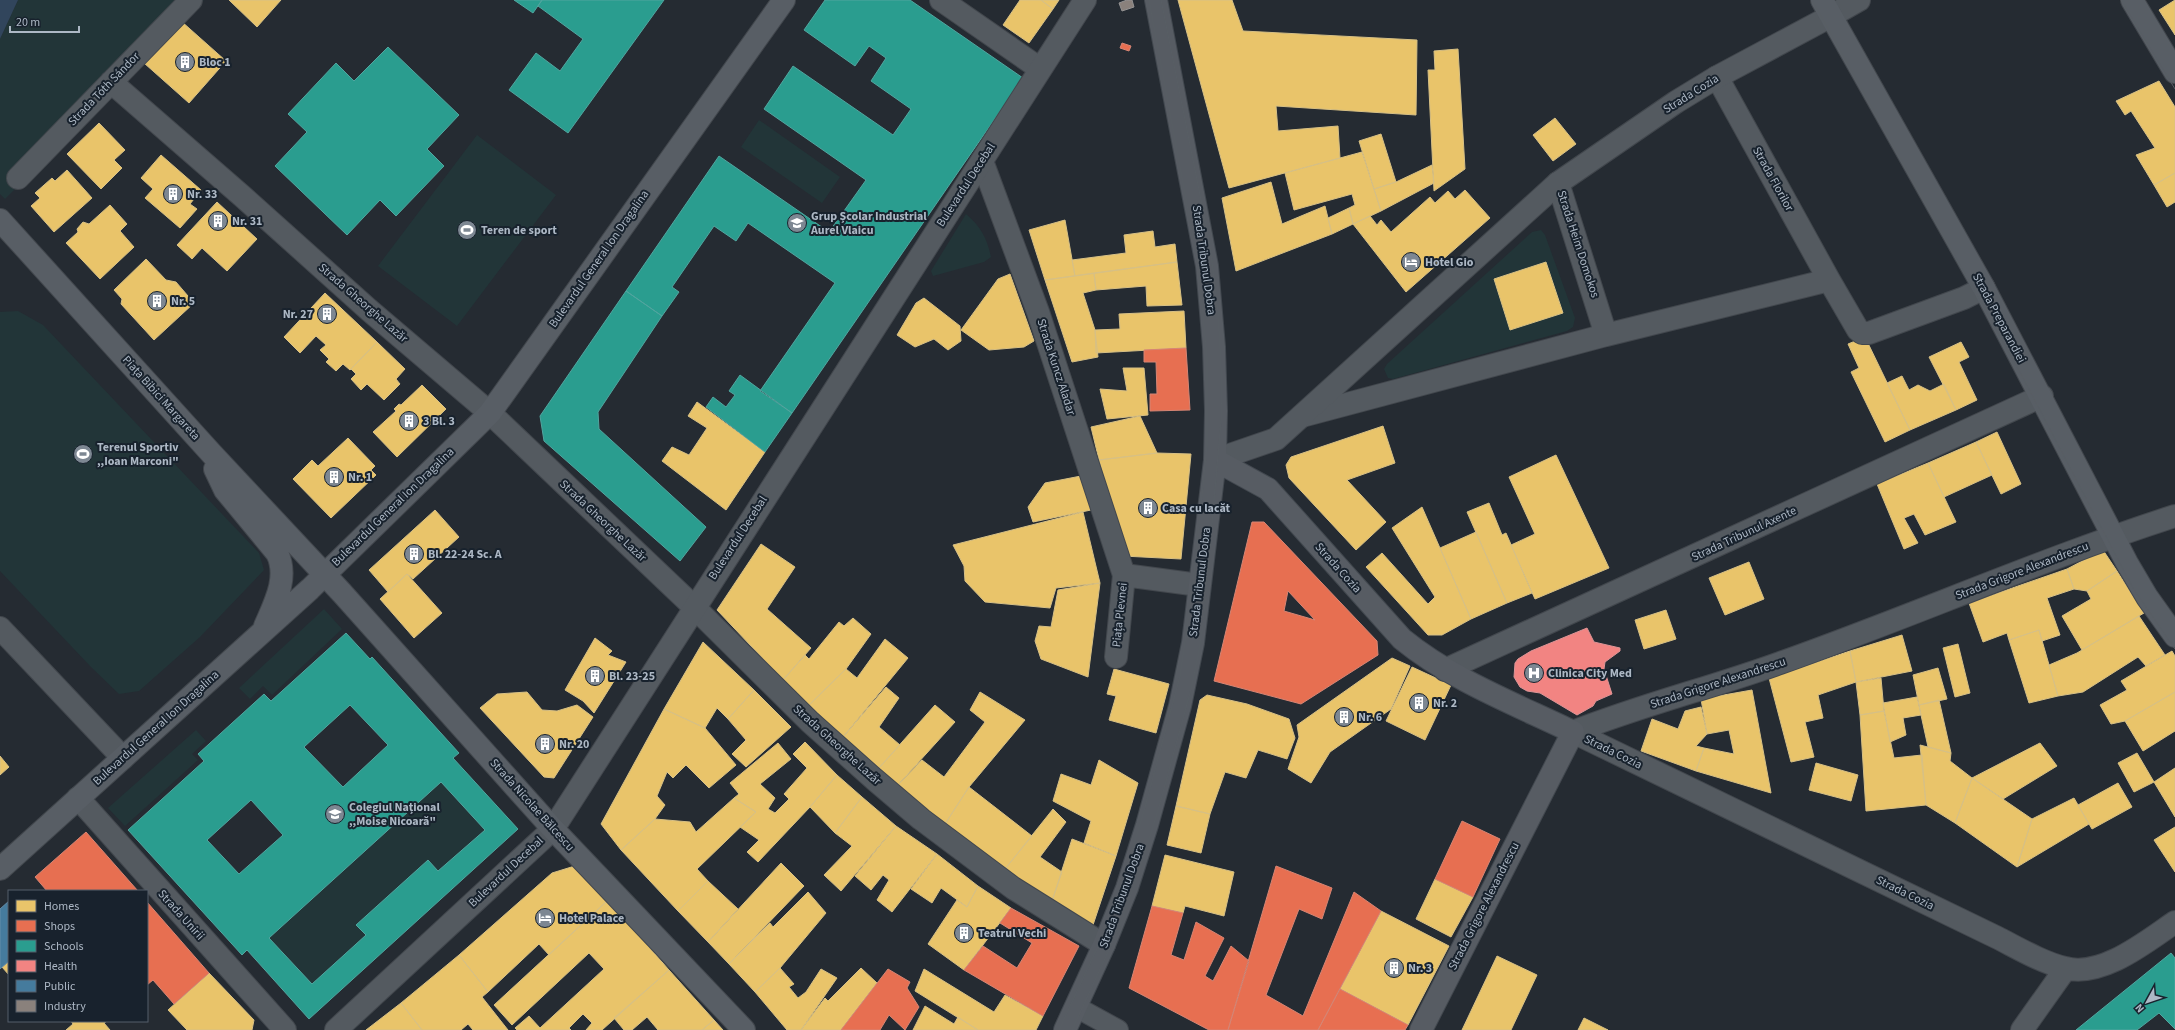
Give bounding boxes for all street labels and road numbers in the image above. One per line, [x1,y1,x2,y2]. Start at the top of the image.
street label: Strada Tóth Sándor [64,48,144,130]
street label: Strada Cozia [1660,70,1722,118]
street label: Bulevardul Decebal [932,140,1000,230]
street label: Strada Florilor [1748,144,1798,215]
street label: Bulevardul General Ion Dragalina [545,187,653,331]
street label: Strada Heim Domokos [1553,188,1603,300]
street label: Strada Tribunul Dobra [1188,204,1220,316]
street label: Strada Gheorghe Lazăr [315,259,412,347]
street label: Strada Preparandiei [1968,270,2030,366]
street label: Strada Kuncz Aladar [1032,317,1080,418]
street label: Piața Bibici Margareta [118,352,204,444]
street label: Bulevardul General Ion Dragalina [328,444,458,570]
street label: Strada Gheorghe Lazăr [556,476,651,566]
street label: Bulevardul Decebal [704,493,772,583]
street label: Strada Tribunul Axente [1689,502,1799,566]
street label: Strada Tribunul Dobra [1185,526,1215,638]
street label: Strada Grigore Alexandrescu [1953,538,2091,604]
street label: Strada Cozia [1311,539,1365,597]
street label: Piața Plevnei [1108,582,1132,648]
street label: Strada Grigore Alexandrescu [1648,653,1788,713]
street label: Bulevardul General Ion Dragalina [89,667,223,789]
street label: Strada Gheorghe Lazăr [789,701,885,790]
street label: Strada Cozia [1581,731,1645,773]
street label: Strada Nicolae Bălcescu [486,755,578,855]
street label: Bulevardul Decebal [465,833,547,911]
street label: Strada Grigore Alexandrescu [1444,839,1524,973]
street label: Strada Tribunul Dobra [1095,841,1149,951]
street label: Strada Cozia [1873,872,1937,914]
street label: Strada Unirii [154,886,208,944]

